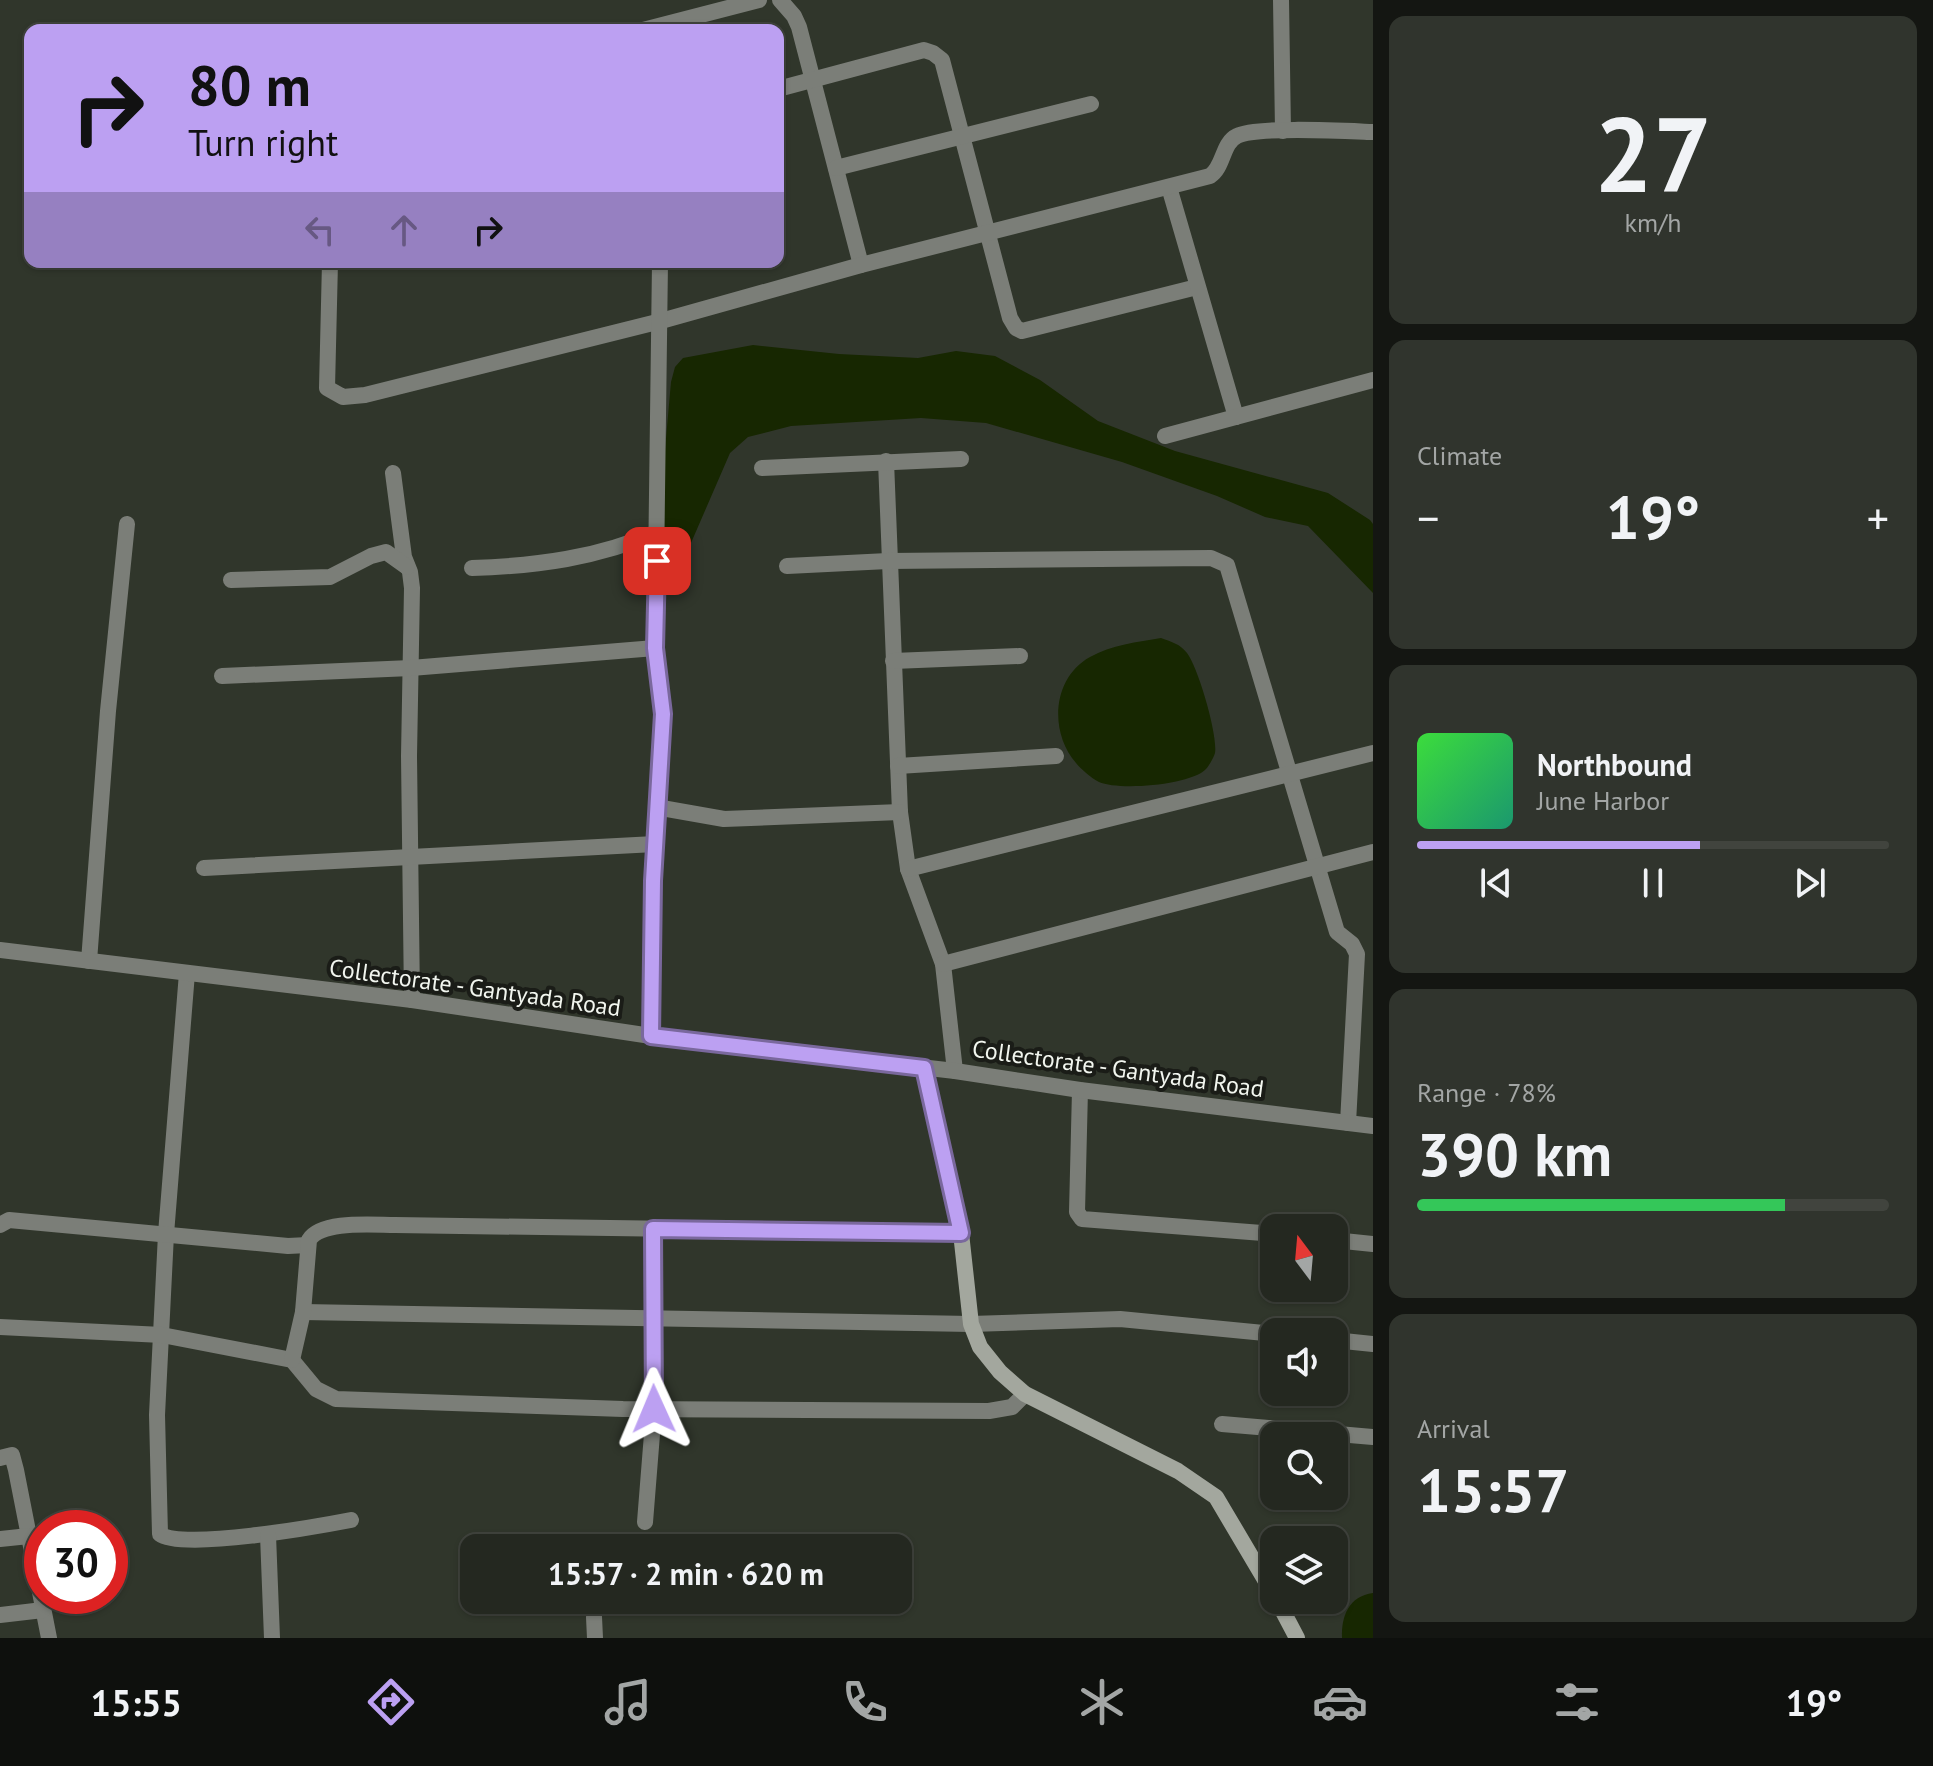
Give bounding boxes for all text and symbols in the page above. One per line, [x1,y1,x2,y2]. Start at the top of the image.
text: 80 m [188,49,311,121]
icon: right [56,56,160,160]
text: 27 [1594,86,1712,221]
text: Turn right [188,119,338,166]
text: km/h [1625,206,1682,239]
icon: left [298,208,342,252]
icon: ahead [382,208,426,252]
icon: right [466,208,510,252]
text: Climate [1417,439,1502,472]
text: 19° [1606,478,1700,556]
text: − [1417,489,1439,546]
text: + [1867,489,1889,546]
pin [623,527,691,595]
icon: arrive [635,539,679,583]
text: Northbound [1537,745,1692,784]
text: June Harbor [1537,784,1669,817]
icon: previous [1474,861,1518,905]
icon: pause [1631,861,1675,905]
icon: next [1788,861,1832,905]
street label: Collectorate - Gantyada Road [327,952,623,1023]
street label: Collectorate - Gantyada Road [970,1033,1266,1104]
text: Range · 78% [1417,1076,1556,1109]
text: 390 km [1417,1115,1612,1193]
north arrow [1260,1214,1348,1302]
map controls [1260,1214,1348,1614]
button: sound [1260,1318,1348,1406]
position arrow [612,1367,696,1451]
text: Arrival [1417,1412,1490,1445]
button: search [1260,1422,1348,1510]
text: 15:57 [1417,1451,1569,1529]
speed limit sign: 30 [24,1510,128,1614]
button: layers [1260,1526,1348,1614]
text: 15:57 · 2 min · 620 m [548,1554,824,1593]
icon: directions [363,1674,419,1730]
icon: music [600,1674,656,1730]
icon: phone [837,1674,893,1730]
icon: climate [1074,1674,1130,1730]
icon: car [1312,1674,1368,1730]
icon: filters [1549,1674,1605,1730]
text: 15:55 [91,1679,182,1726]
text: 19° [1786,1679,1842,1726]

